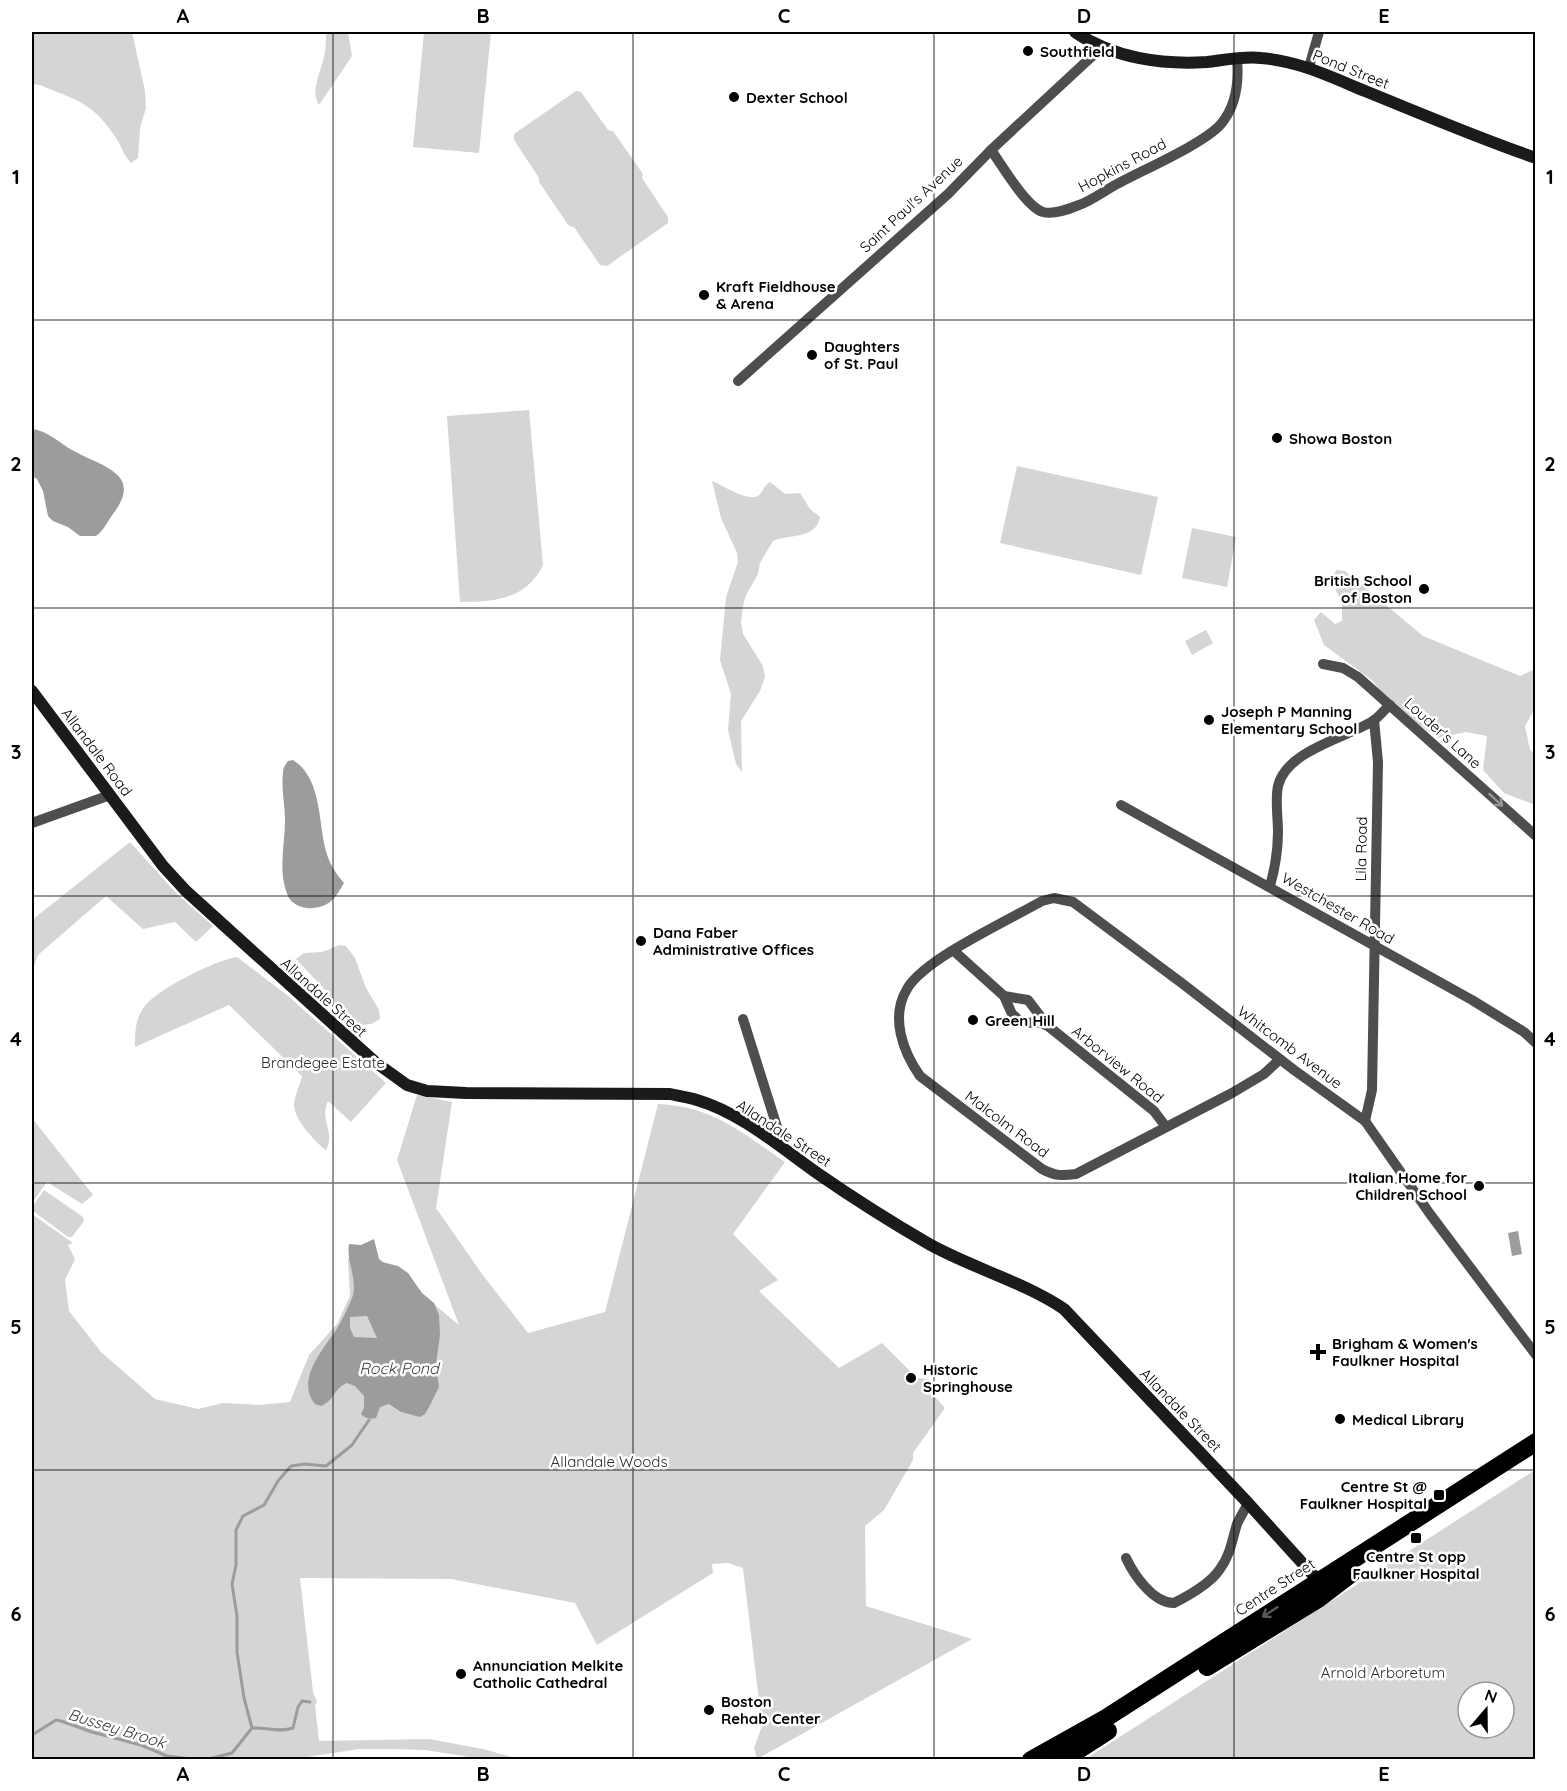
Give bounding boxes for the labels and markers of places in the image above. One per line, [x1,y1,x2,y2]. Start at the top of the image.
place label: Southfield [1040,42,1114,61]
marker: Southfield [1021,44,1035,58]
place label: Dexter School [746,88,848,107]
marker: Dexter School [727,90,741,104]
place label: Kraft Fieldhouse & Arena [716,277,836,313]
marker: Kraft Fieldhouse & Arena [697,288,711,302]
place label: Daughters of St. Paul [824,337,900,373]
marker: Daughters of St. Paul [805,348,819,362]
place label: Showa Boston [1289,429,1392,448]
marker: Showa Boston [1270,431,1284,445]
place label: British School of Boston [1314,571,1412,607]
marker: British School of Boston [1417,582,1431,596]
place label: Joseph P Manning Elementary School [1221,702,1357,738]
marker: Joseph P Manning Elementary School [1202,713,1216,727]
place label: Dana Faber Administrative Offices [653,923,814,959]
marker: Dana Faber Administrative Offices [634,934,648,948]
place label: Green Hill [985,1011,1055,1030]
marker: Green Hill [966,1013,980,1027]
place label: Italian Home for Children School [1348,1168,1467,1204]
marker: Italian Home for Children School [1472,1179,1486,1193]
place label: Brigham & Women's Faulkner Hospital [1332,1334,1478,1370]
marker: Brigham & Women's Faulkner Hospital [1309,1343,1327,1361]
place label: Historic Springhouse [923,1360,1013,1396]
marker: Historic Springhouse [904,1371,918,1385]
place label: Medical Library [1352,1410,1464,1429]
marker: Medical Library [1333,1412,1347,1426]
place label: Centre St @ Faulkner Hospital [1300,1477,1427,1513]
marker: Centre St @ Faulkner Hospital [1432,1488,1446,1502]
marker: Centre St opp Faulkner Hospital [1409,1531,1423,1545]
place label: Centre St opp Faulkner Hospital [1352,1547,1480,1583]
place label: Annunciation Melkite Catholic Cathedral [473,1656,623,1692]
marker: Annunciation Melkite Catholic Cathedral [454,1667,468,1681]
place label: Boston Rehab Center [721,1692,821,1728]
marker: Boston Rehab Center [702,1703,716,1717]

